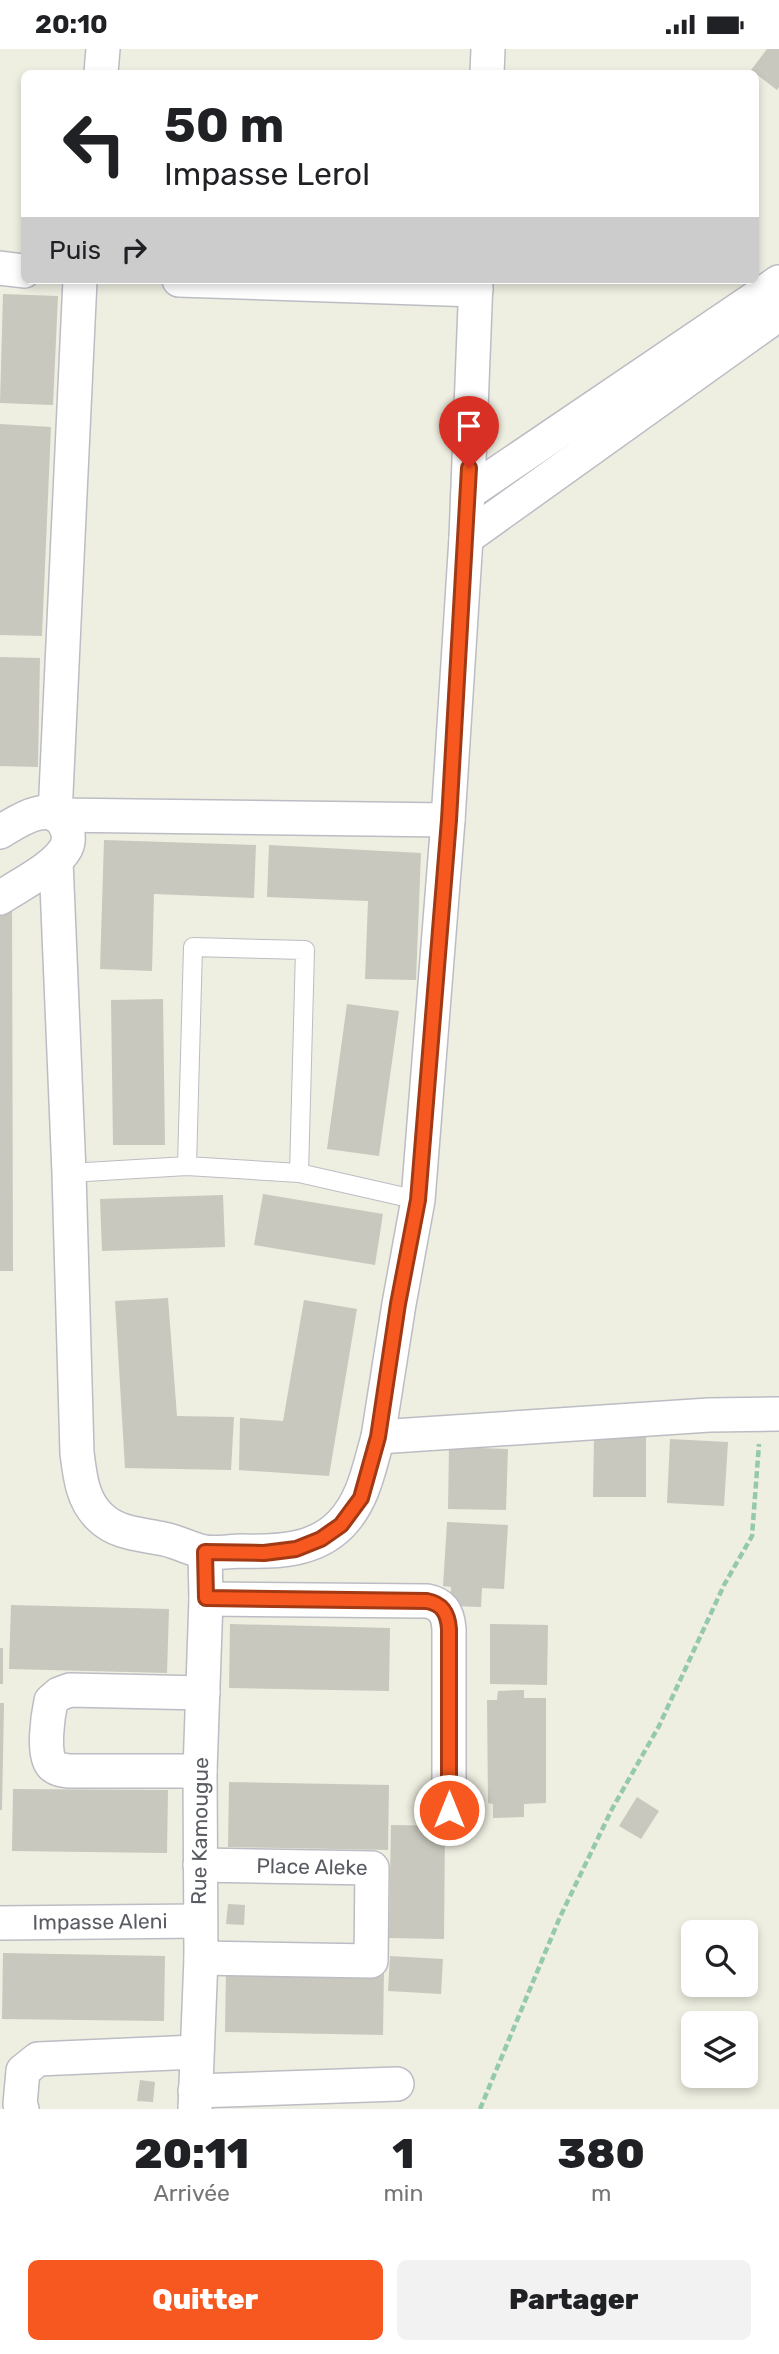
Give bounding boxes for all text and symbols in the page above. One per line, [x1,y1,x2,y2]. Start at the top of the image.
text: 20:10 [35,9,108,40]
text: 50 m [164,96,284,154]
icon: left [49,98,140,189]
text: Impasse Lerol [164,155,370,193]
icon: right [115,231,153,269]
text: Puis [49,235,101,266]
pin [439,396,499,468]
icon: arrive [450,407,488,445]
street label: Rue Kamougue [186,1757,213,1905]
position arrow [412,1773,486,1847]
street label: Place Aleke [256,1853,368,1880]
street label: Impasse Aleni [32,1908,168,1935]
map controls [681,1920,758,2088]
button: search [681,1920,758,1997]
button: layers [681,2011,758,2088]
text: 20:11 [134,2129,249,2179]
text: 1 [392,2129,414,2179]
text: 380 [558,2129,645,2179]
text: Arrivée [153,2179,230,2207]
text: min [383,2179,423,2207]
text: m [591,2179,611,2207]
button: Quitter [28,2260,383,2340]
button: Partager [397,2260,751,2340]

